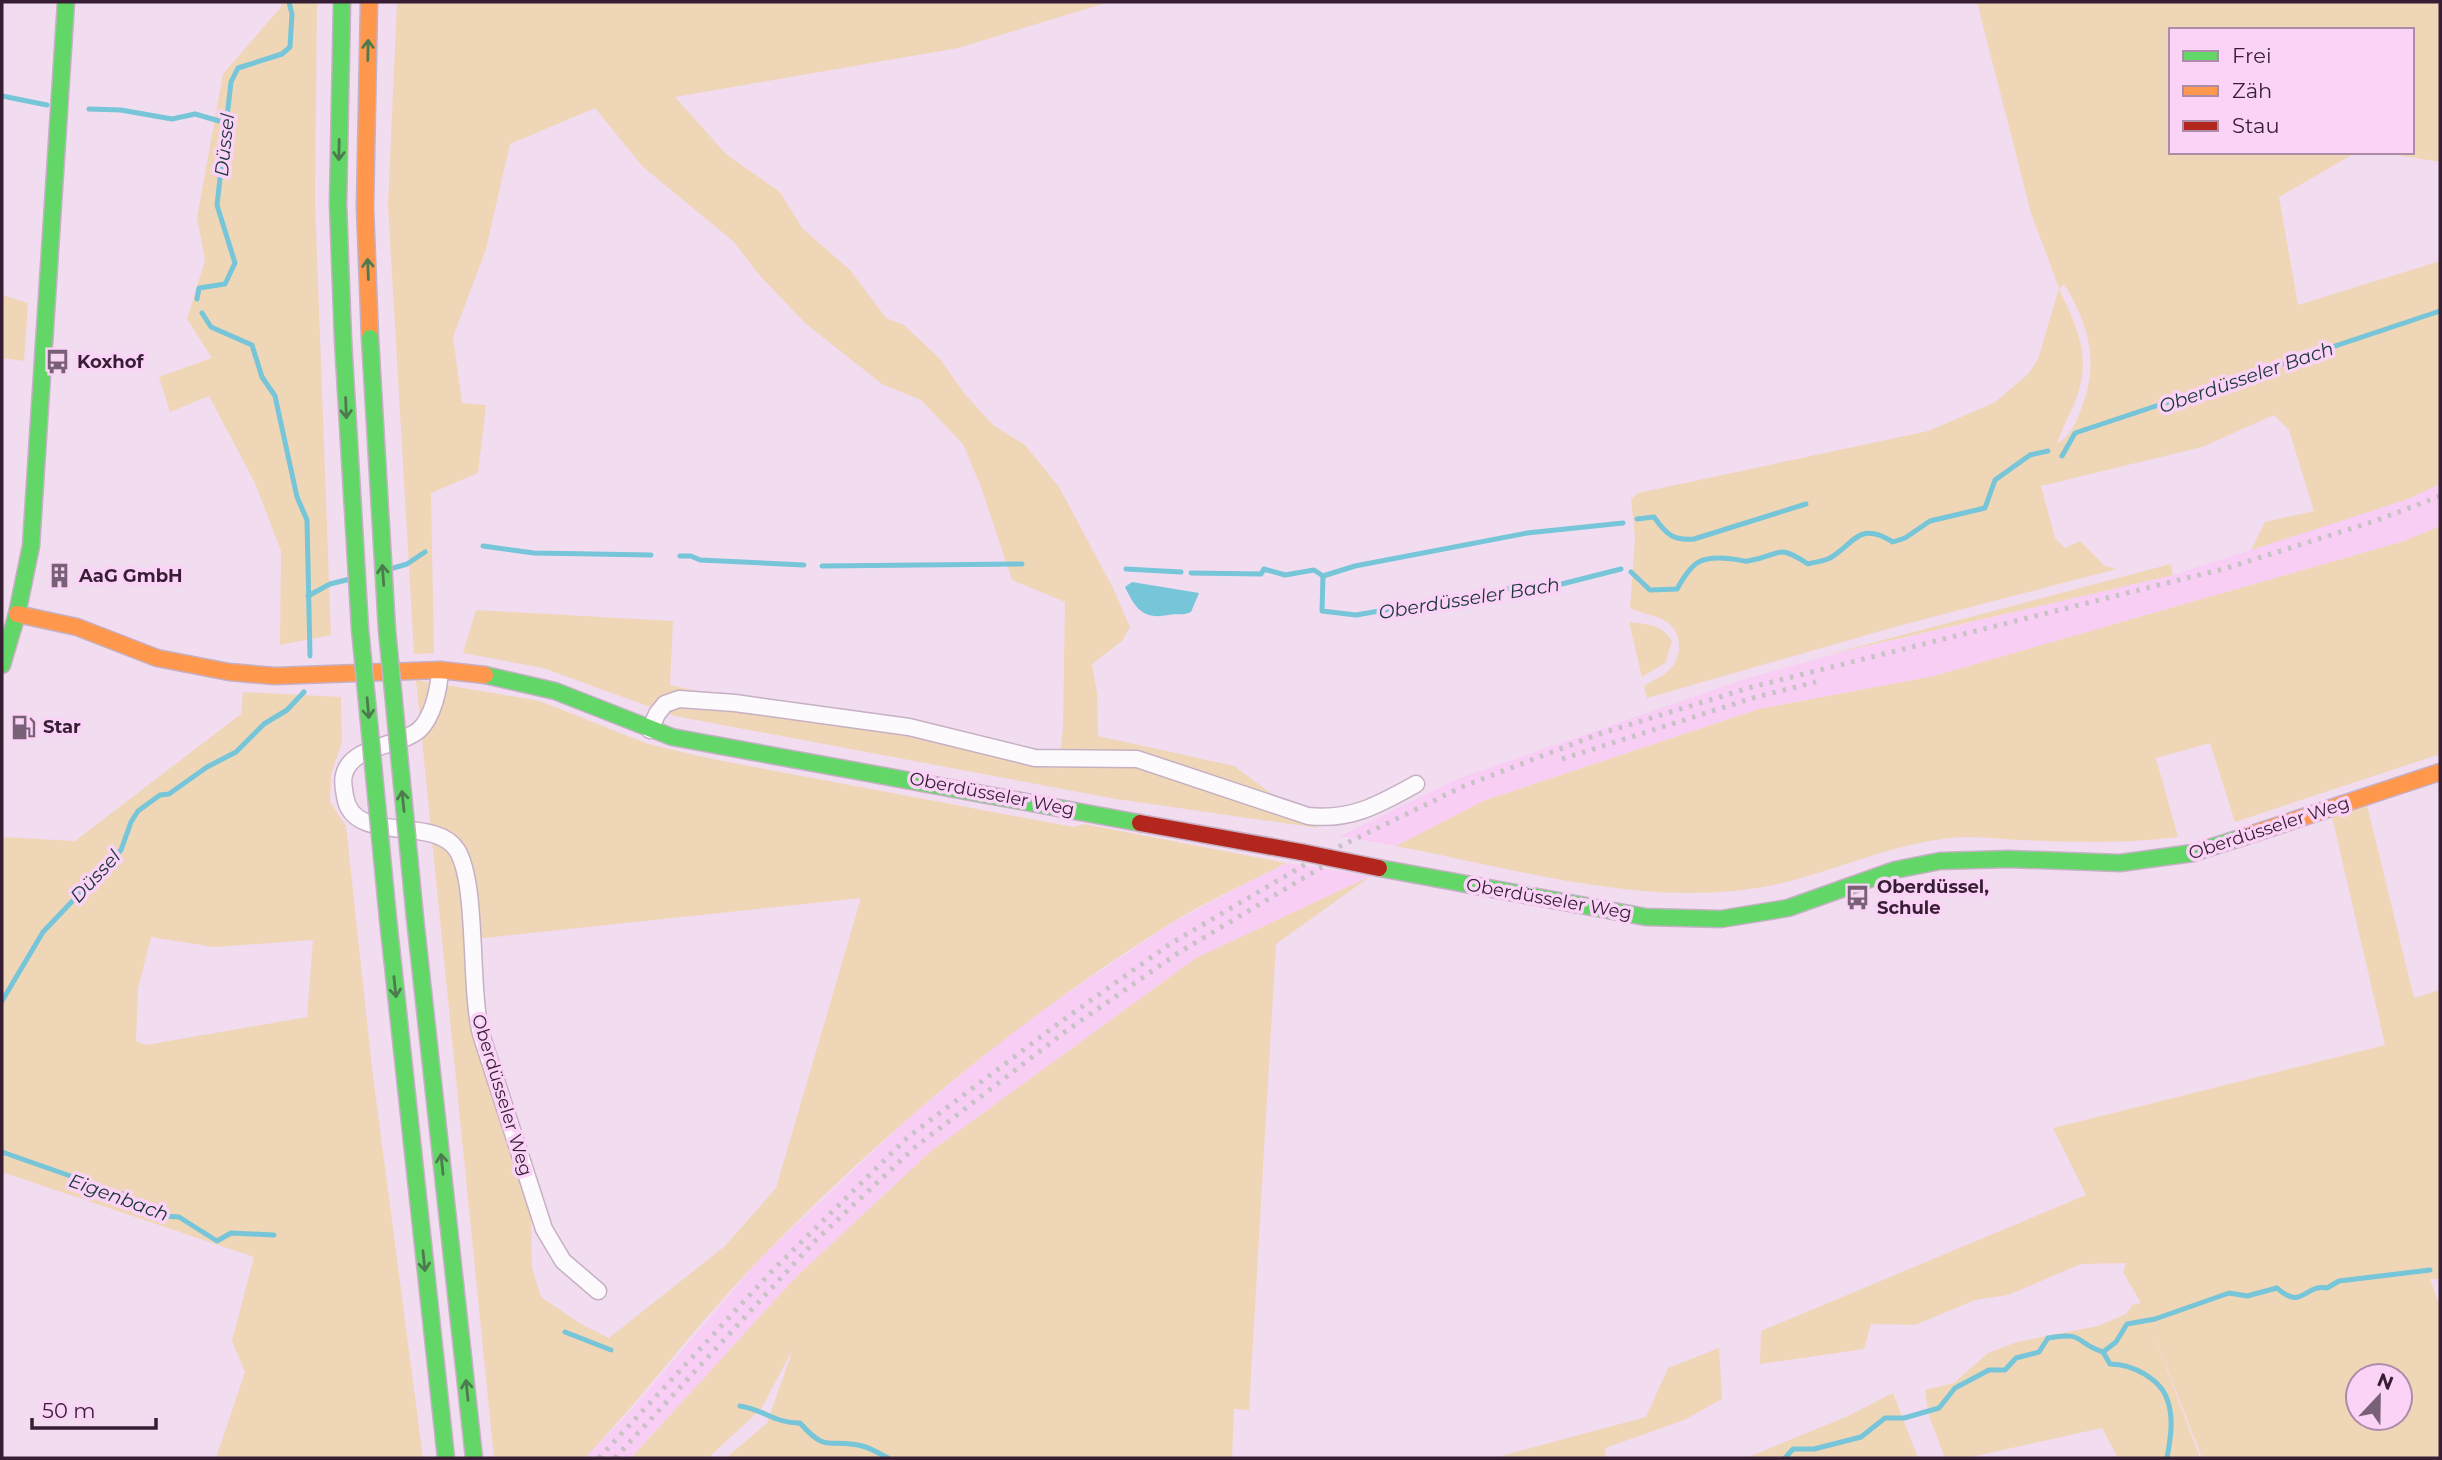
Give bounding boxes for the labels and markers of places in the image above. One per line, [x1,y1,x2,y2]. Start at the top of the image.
bus stop icon: Koxhof [43,348,71,376]
place label: Koxhof [77,351,144,373]
building icon: AaG GmbH [45,562,73,590]
place label: AaG GmbH [78,565,183,587]
fuel station icon: Star [9,713,37,741]
place label: Star [43,716,81,738]
place label: Oberdüssel, Schule [1877,876,1989,919]
bus stop icon: Oberdüssel, Schule [1843,883,1871,911]

